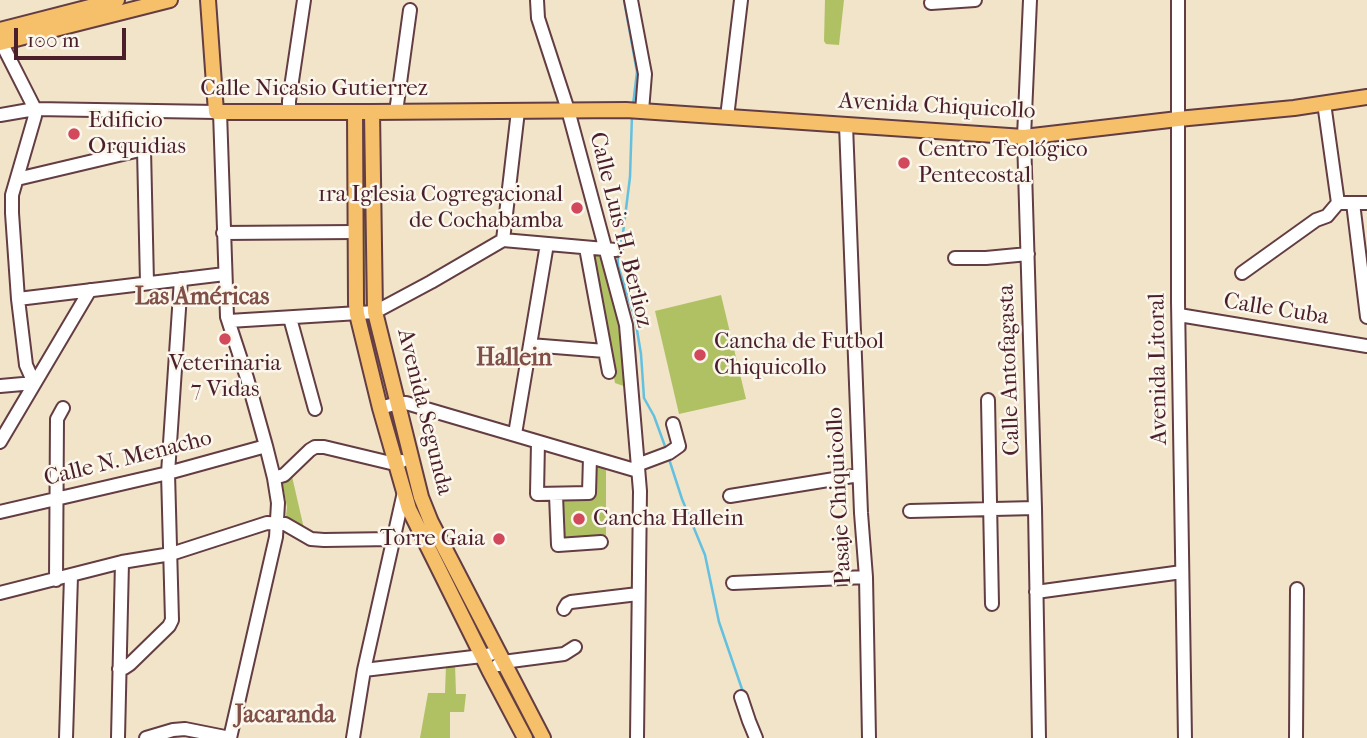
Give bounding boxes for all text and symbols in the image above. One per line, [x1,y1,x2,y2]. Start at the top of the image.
scale bar [18,14,130,58]
text: 100 m [27,28,80,52]
street label: Calle Nicasio Gutierrez [200,75,428,103]
street label: Avenida Chiquicollo [838,88,1036,126]
place label: Edificio Orquidias [88,107,186,161]
marker: Edificio Orquidias [66,126,82,142]
street label: Calle Luis H. Berlioz [582,129,658,331]
place label: Centro Teológico Pentecostal [918,136,1088,190]
marker: Centro Teológico Pentecostal [896,155,912,171]
place label: 1ra Iglesia Cogregacional de Cochabamba [318,181,563,235]
marker: 1ra Iglesia Cogregacional de Cochabamba [569,200,585,216]
district label: Las Américas [135,284,269,312]
street label: Calle Antofagasta [993,284,1027,456]
street label: Calle Cuba [1221,288,1331,332]
street label: Avenida Litoral [1144,293,1174,445]
street label: Avenida Segunda [390,326,458,498]
place label: Cancha de Futbol Chiquicollo [714,328,884,382]
marker: Veterinaria 7 Vidas [217,331,233,347]
district label: Hallein [476,345,552,373]
marker: Cancha de Futbol Chiquicollo [692,347,708,363]
place label: Veterinaria 7 Vidas [169,350,281,404]
street label: Pasaje Chiquicollo [822,406,858,586]
street label: Calle N. Menacho [41,425,215,493]
place label: Cancha Hallein [593,505,744,533]
marker: Cancha Hallein [571,511,587,527]
place label: Torre Gaia [380,525,485,553]
marker: Torre Gaia [491,531,507,547]
district label: Jacaranda [235,702,335,730]

